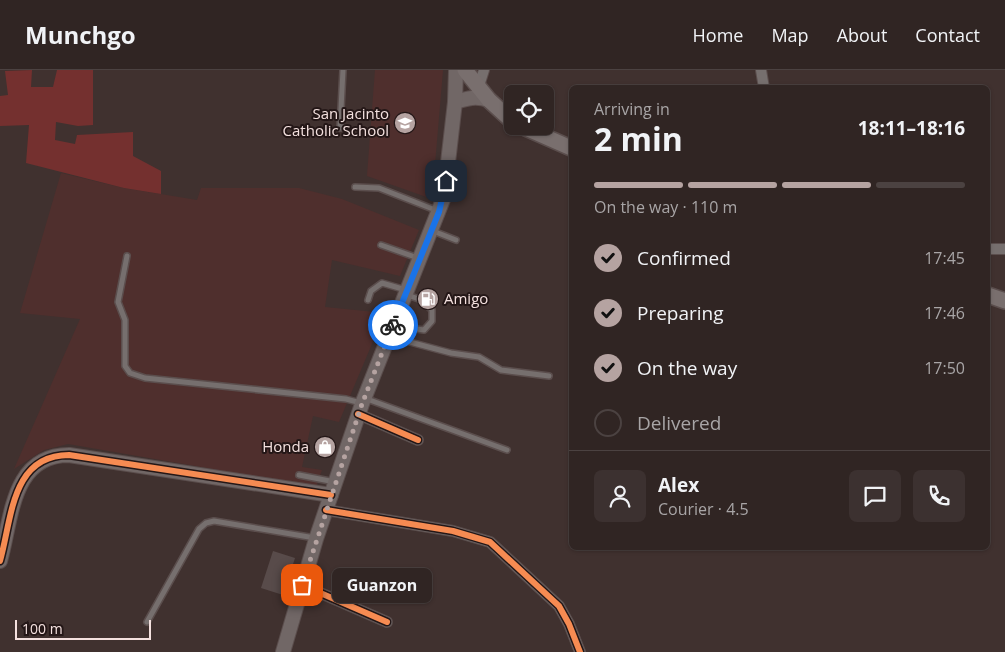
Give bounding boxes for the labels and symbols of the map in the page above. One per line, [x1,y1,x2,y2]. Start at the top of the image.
place label: San Jacinto Catholic School [283,103,389,140]
school or university icon: San Jacinto Catholic School [393,111,417,135]
pin [425,160,467,202]
fuel station icon: Amigo [416,287,440,311]
place label: Amigo [444,288,488,308]
courier [368,300,418,350]
shop icon: Honda [313,435,337,459]
place label: Honda [262,436,309,456]
pin [281,564,323,606]
callout: Guanzon [332,568,432,602]
scale bar [15,617,151,640]

